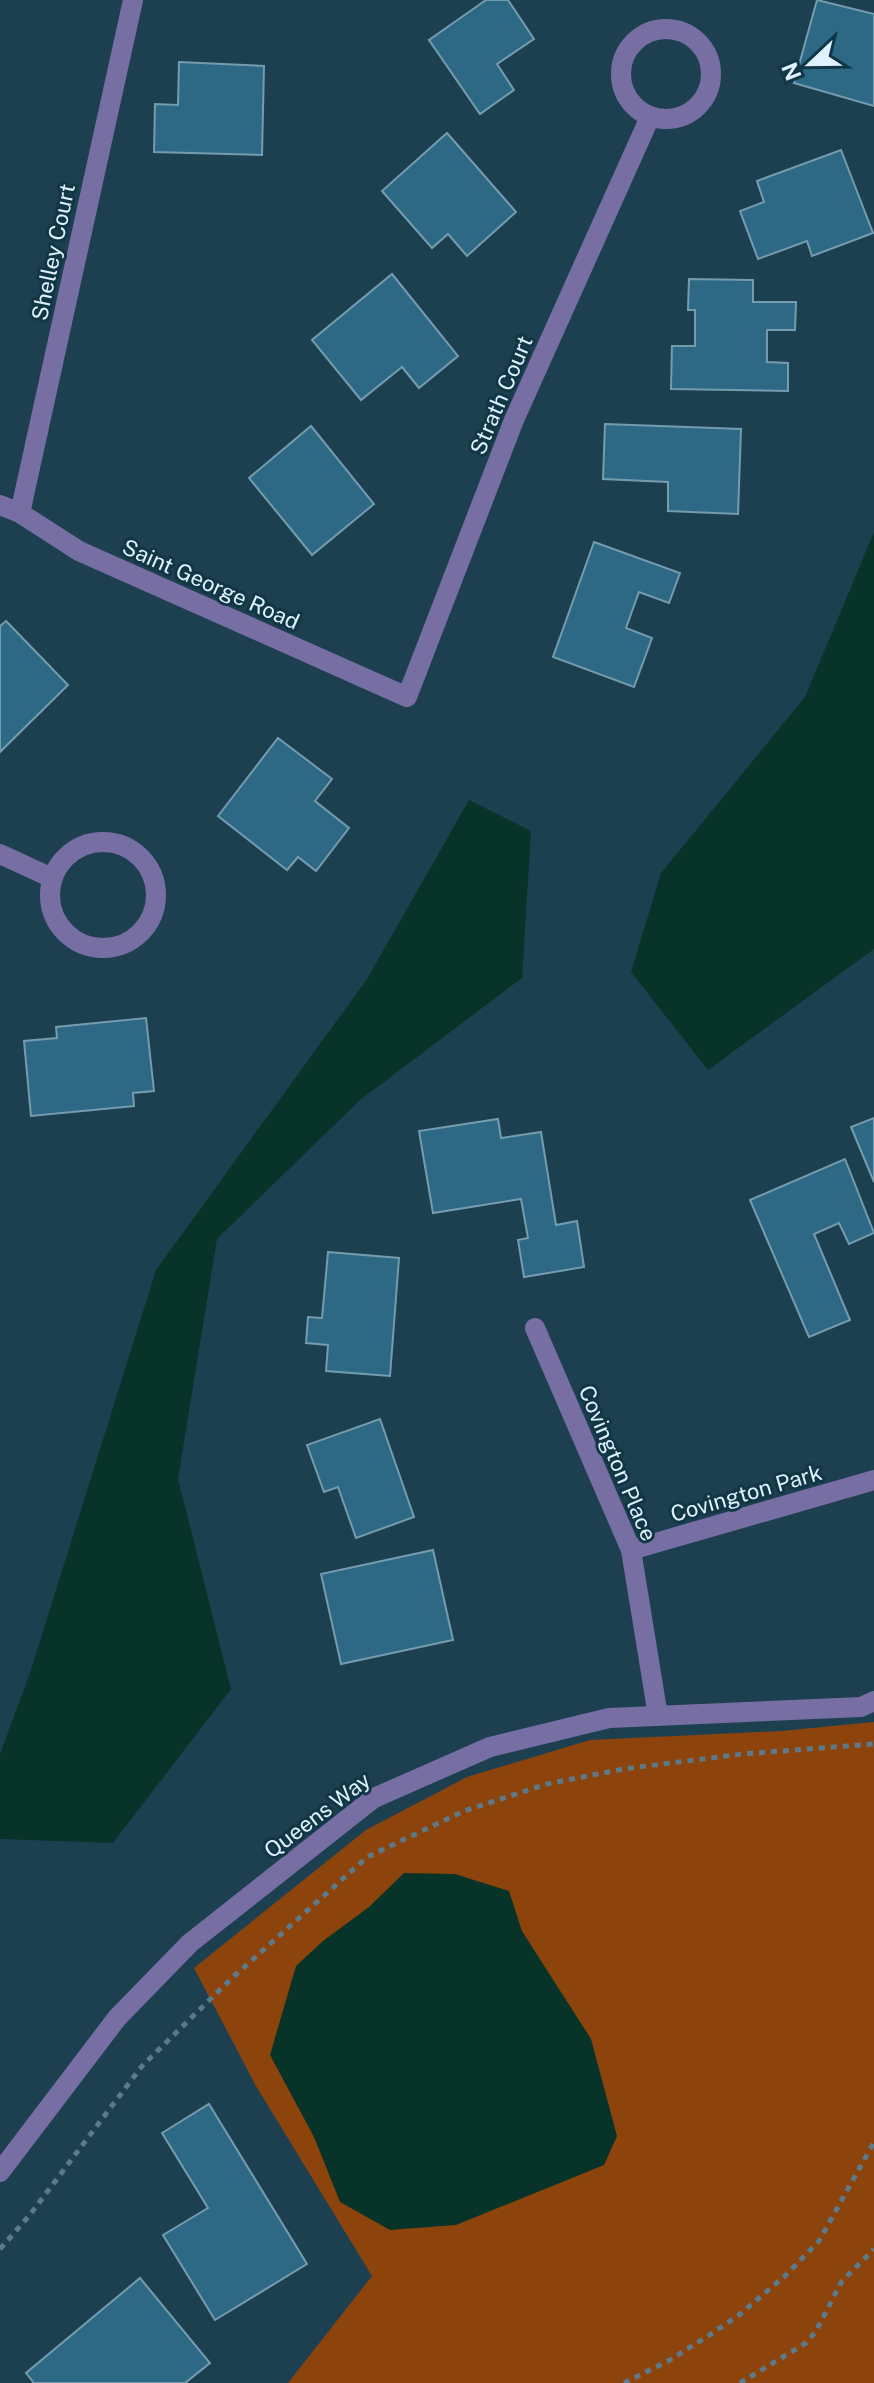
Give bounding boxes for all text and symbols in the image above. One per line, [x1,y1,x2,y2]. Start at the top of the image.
north arrow [770,24,850,104]
text: N [776,59,807,84]
street label: Shelley Court [26,181,80,323]
street label: Strath Court [464,332,538,458]
street label: Saint George Road [119,533,303,635]
street label: Covington Place [574,1381,662,1545]
street label: Covington Park [667,1459,825,1527]
street label: Queens Way [259,1767,375,1863]

